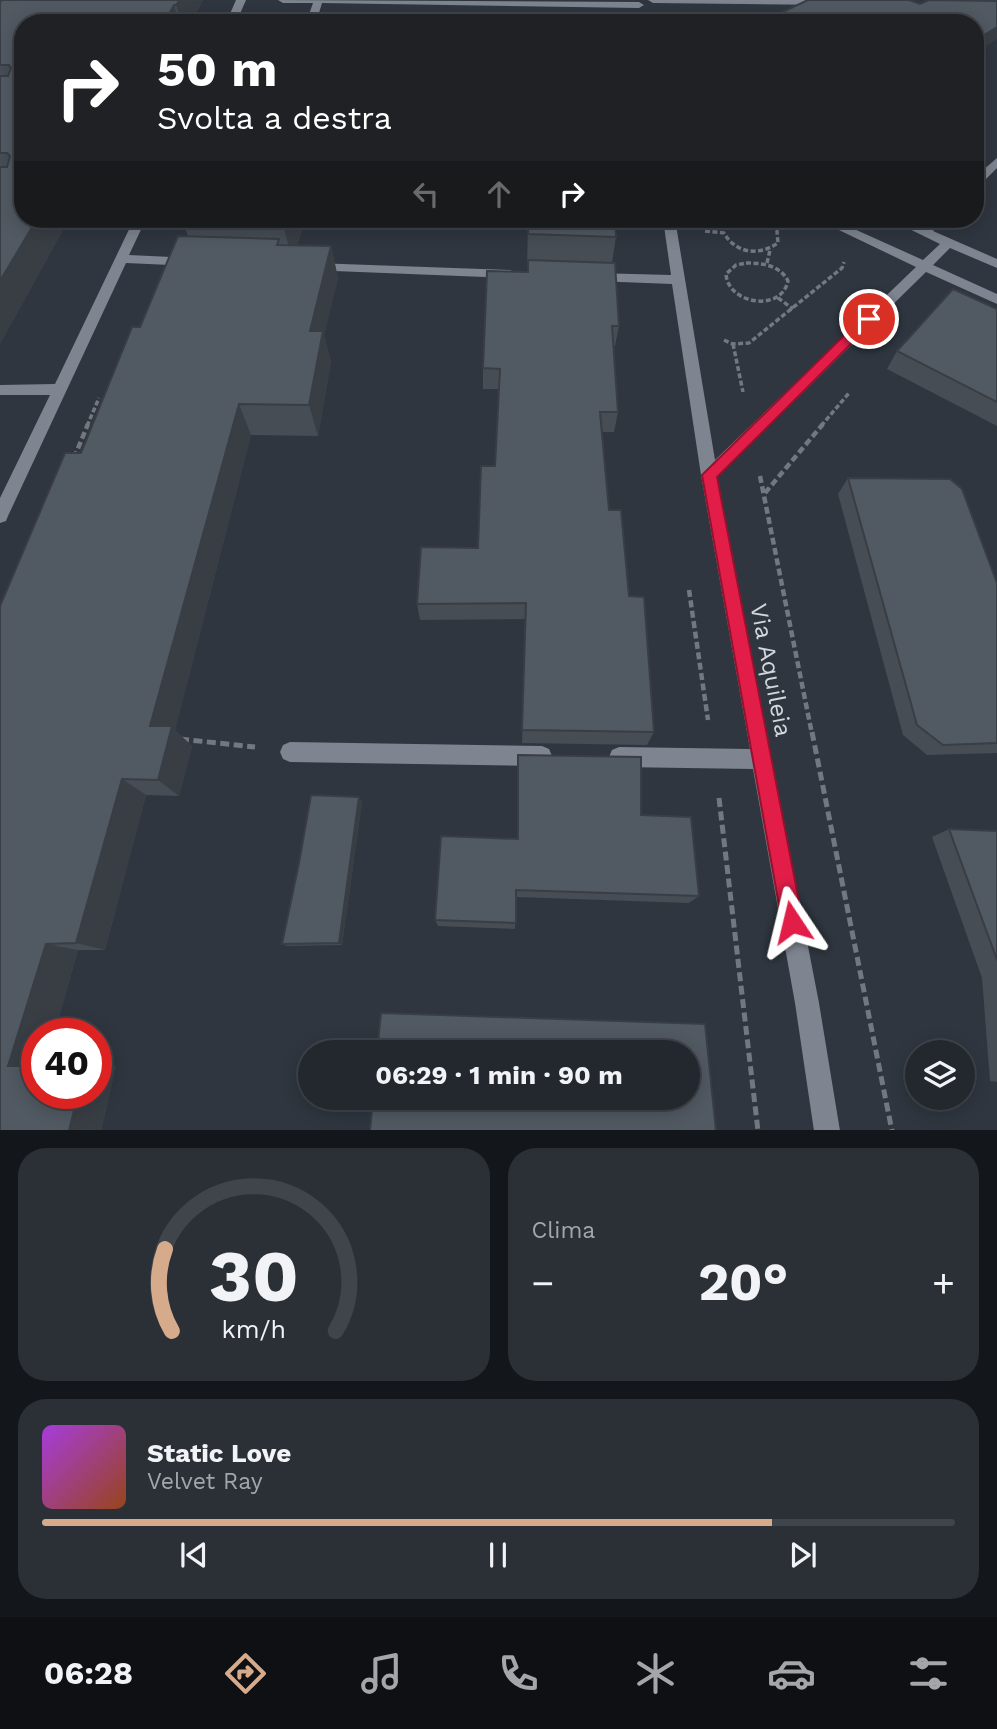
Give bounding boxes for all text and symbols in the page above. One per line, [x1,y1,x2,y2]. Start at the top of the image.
text: 50 m [157,40,277,98]
icon: right [42,42,133,133]
text: Svolta a destra [157,99,392,137]
icon: left [407,175,445,213]
icon: ahead [480,175,518,213]
icon: right [553,175,591,213]
pin [839,289,899,349]
icon: arrive [850,300,888,338]
street label: Via Aquileia [744,601,798,739]
position arrow [755,885,829,959]
speed limit sign: 40 [21,1018,112,1109]
map controls [905,1040,975,1110]
button: layers [905,1040,975,1110]
text: 06:29 · 1 min · 90 m [375,1060,623,1090]
text: Clima [532,1217,595,1244]
text: 30 [209,1233,299,1319]
text: 20° [698,1252,788,1313]
text: − [532,1261,554,1305]
text: + [932,1261,955,1305]
text: km/h [222,1314,286,1343]
text: Static Love [147,1438,291,1468]
text: Velvet Ray [147,1468,263,1495]
icon: previous [175,1536,213,1574]
icon: pause [479,1536,517,1574]
icon: next [784,1536,822,1574]
icon: directions [221,1649,270,1698]
icon: music [357,1649,406,1698]
icon: phone [494,1649,543,1698]
icon: climate [631,1649,680,1698]
icon: car [767,1649,816,1698]
icon: filters [904,1649,953,1698]
text: 06:28 [44,1654,133,1692]

